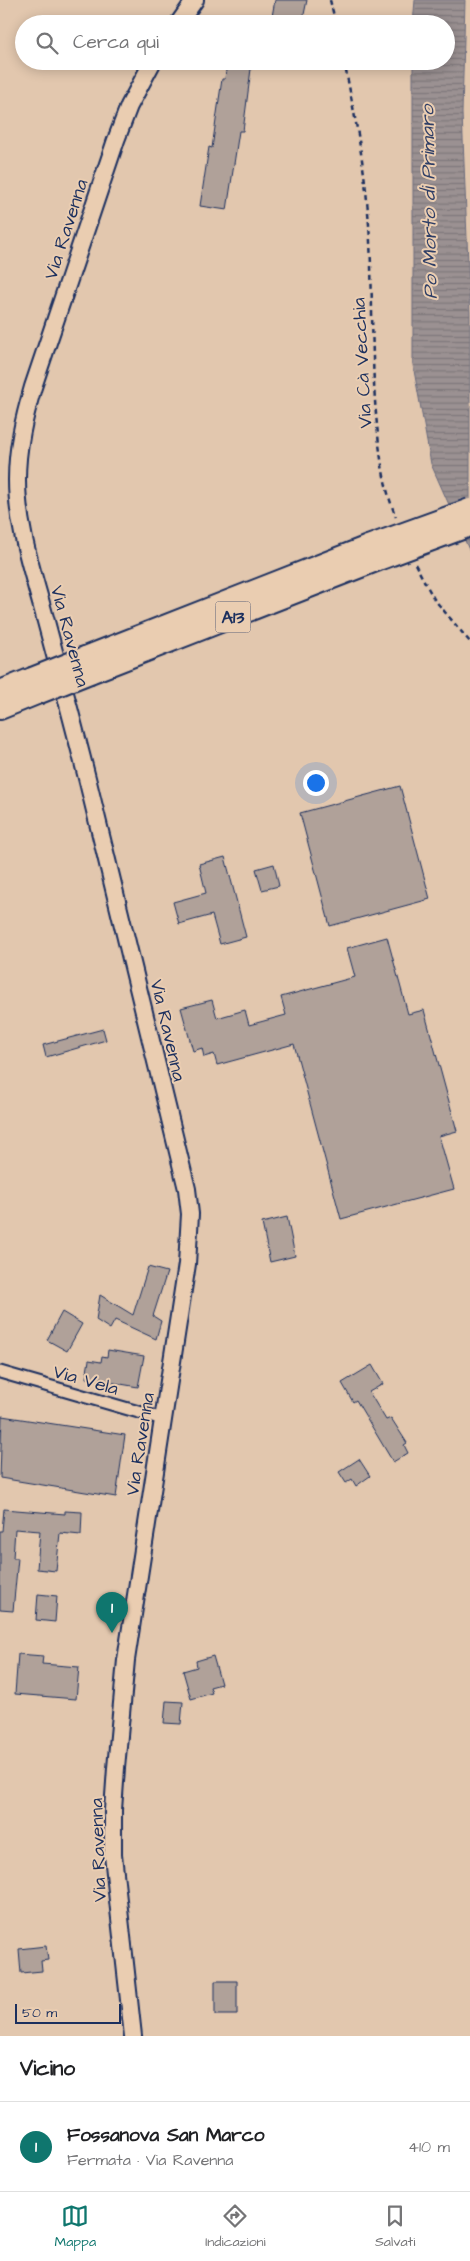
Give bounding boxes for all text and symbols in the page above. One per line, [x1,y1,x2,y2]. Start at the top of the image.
search box [15,15,455,70]
icon: search [33,29,61,57]
text: Cerca qui [73,29,159,56]
water label: Po Morto di Primaro [413,103,445,299]
street label: Via Ravenna [38,175,95,283]
street label: Via Cà Vecchia [346,296,379,429]
street label: Via Ravenna [43,583,96,690]
road number: A13 [216,602,250,632]
your location [303,770,329,796]
street label: Via Ravenna [143,977,192,1084]
street label: Via Vela [50,1358,122,1403]
street label: Via Ravenna [119,1390,162,1498]
pin: 1 [96,1592,128,1633]
street label: Via Ravenna [83,1797,114,1902]
scale bar [15,2001,121,2024]
text: 50 m [22,2003,57,2023]
text: Vicino [20,2054,75,2083]
text: Fossanova San Marco [67,2122,264,2149]
text: 1 [35,2136,37,2158]
text: 410 m [408,2136,450,2158]
text: Fermata · Via Ravenna [67,2149,233,2171]
tab: Mappa [55,2202,96,2252]
tab: Indicazioni [205,2202,266,2252]
tab: Salvati [375,2202,415,2252]

